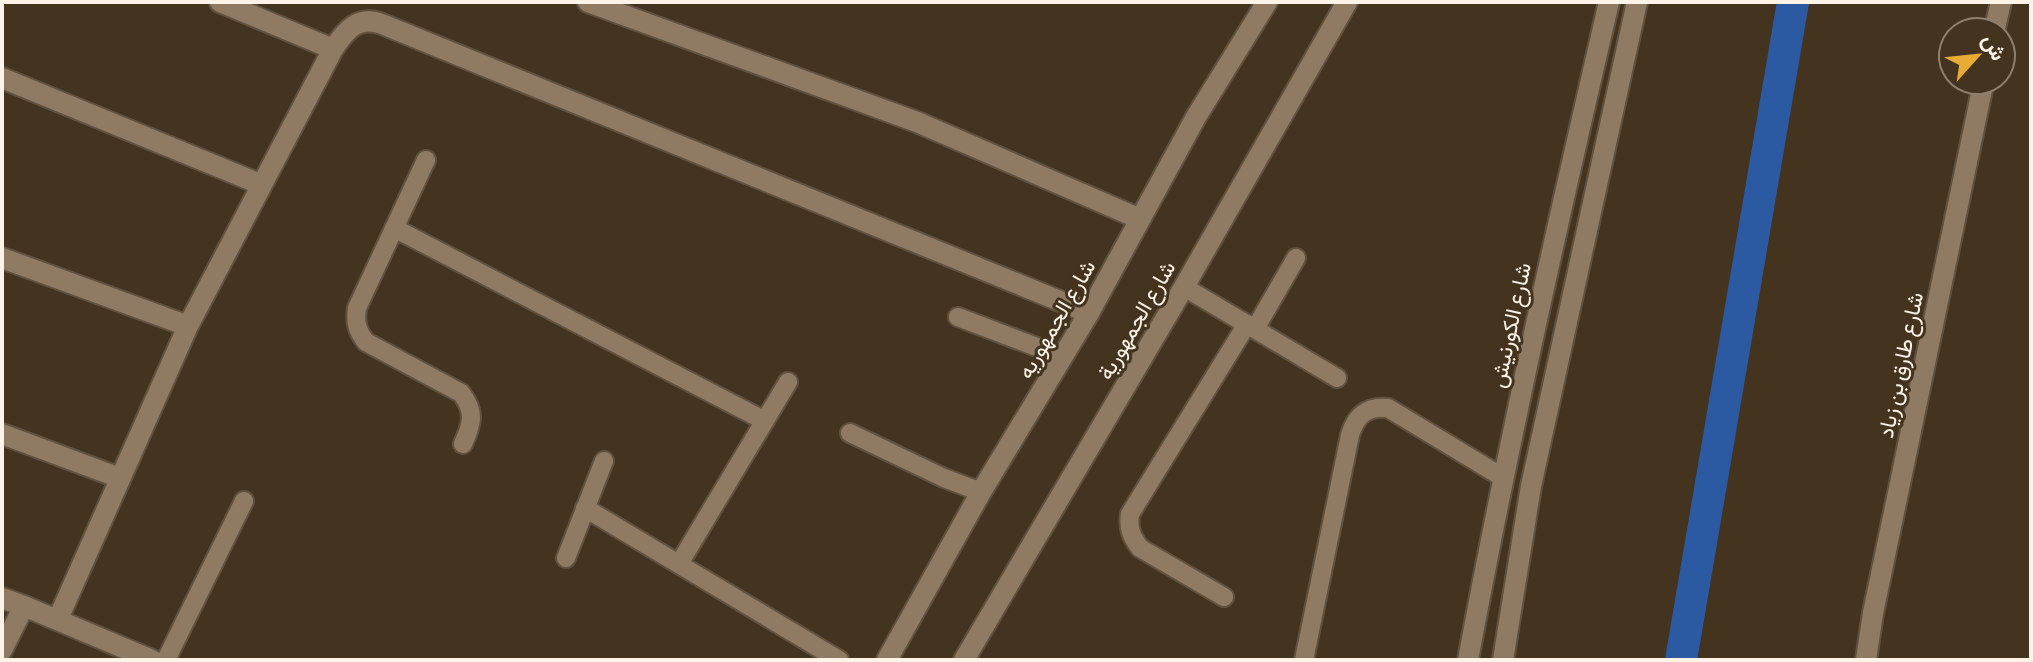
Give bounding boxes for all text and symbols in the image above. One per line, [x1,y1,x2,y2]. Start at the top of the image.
north arrow [1937,16,2017,96]
text: ش [1976,29,2012,65]
street label: شارع الجمهوريه [1012,255,1102,384]
street label: شارع الجمهورية [1092,256,1182,385]
street label: شارع الكورنيش [1484,260,1538,390]
street label: شارع طارق بن زياد [1872,290,1930,441]

